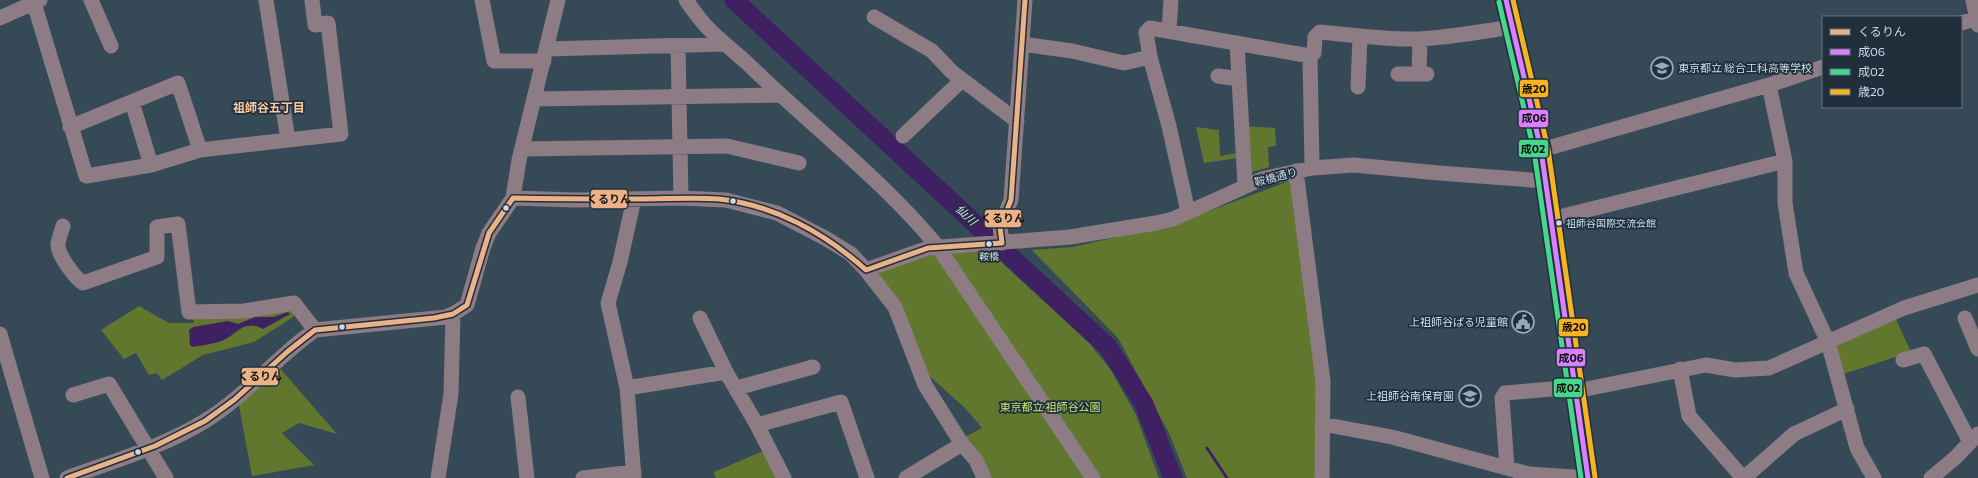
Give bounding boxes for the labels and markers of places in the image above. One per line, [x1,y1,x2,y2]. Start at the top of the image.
school or university icon: 東京都立 総合工科高等学校 [1649,55,1675,81]
place label: 東京都立 総合工科高等学校 [1678,61,1812,74]
unlabelled marker [728,196,738,206]
unlabelled marker [501,203,511,213]
place label: 祖師谷国際交流会館 [1566,217,1656,229]
marker: 祖師谷国際交流会館 [1554,218,1564,228]
marker: 鞍橋 [984,239,994,249]
place label: 鞍橋 [979,250,999,262]
public building icon: 上祖師谷ぱる児童館 [1510,309,1536,335]
place label: 上祖師谷ぱる児童館 [1409,315,1508,328]
unlabelled marker [337,322,347,332]
school or university icon: 上祖師谷南保育園 [1457,383,1483,409]
place label: 上祖師谷南保育園 [1366,389,1454,402]
unlabelled marker [133,447,143,457]

